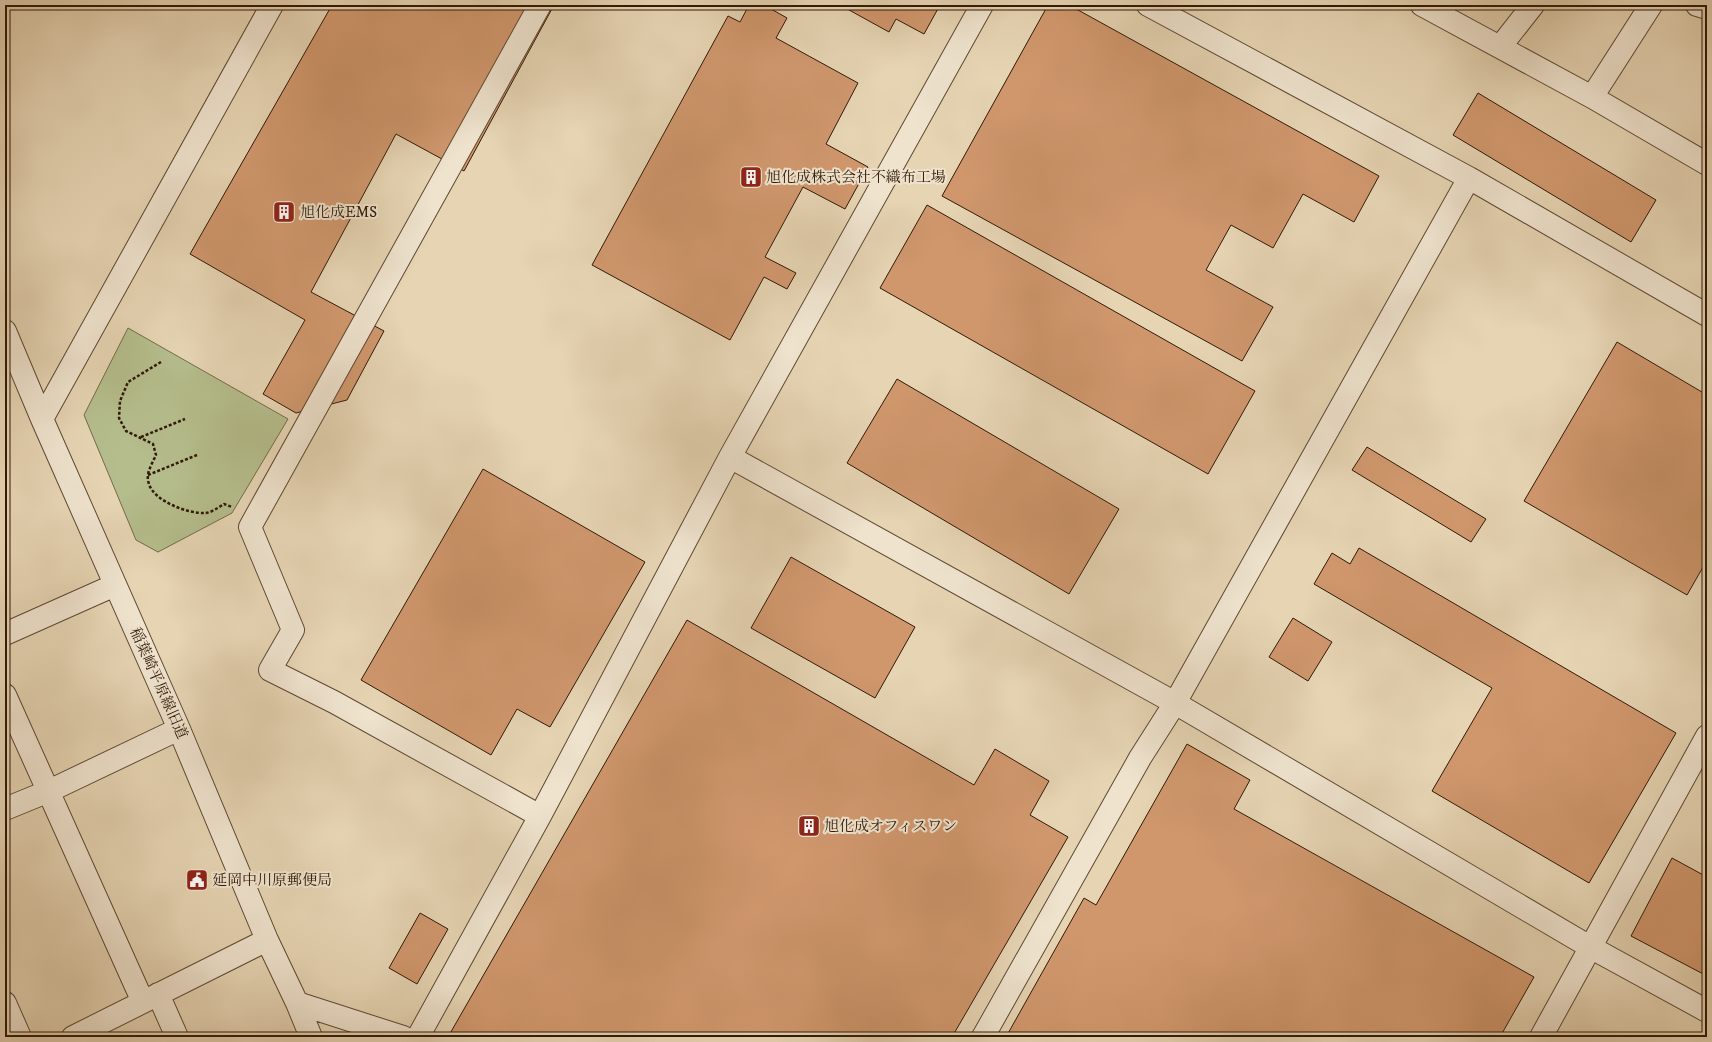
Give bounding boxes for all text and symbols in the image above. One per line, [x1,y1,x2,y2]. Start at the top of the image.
building icon: 旭化成株式会社不織布工場 [738,164,764,190]
place label: 旭化成株式会社不織布工場 [766,168,946,187]
building icon: 旭化成EMS [271,199,297,225]
place label: 旭化成EMS [300,203,377,222]
street label: 稲葉崎平原線旧道 [125,625,192,742]
building icon: 旭化成オフィスワン [796,813,822,839]
place label: 旭化成オフィスワン [824,817,957,836]
public building icon: 延岡中川原郵便局 [184,867,210,893]
place label: 延岡中川原郵便局 [212,871,332,890]

